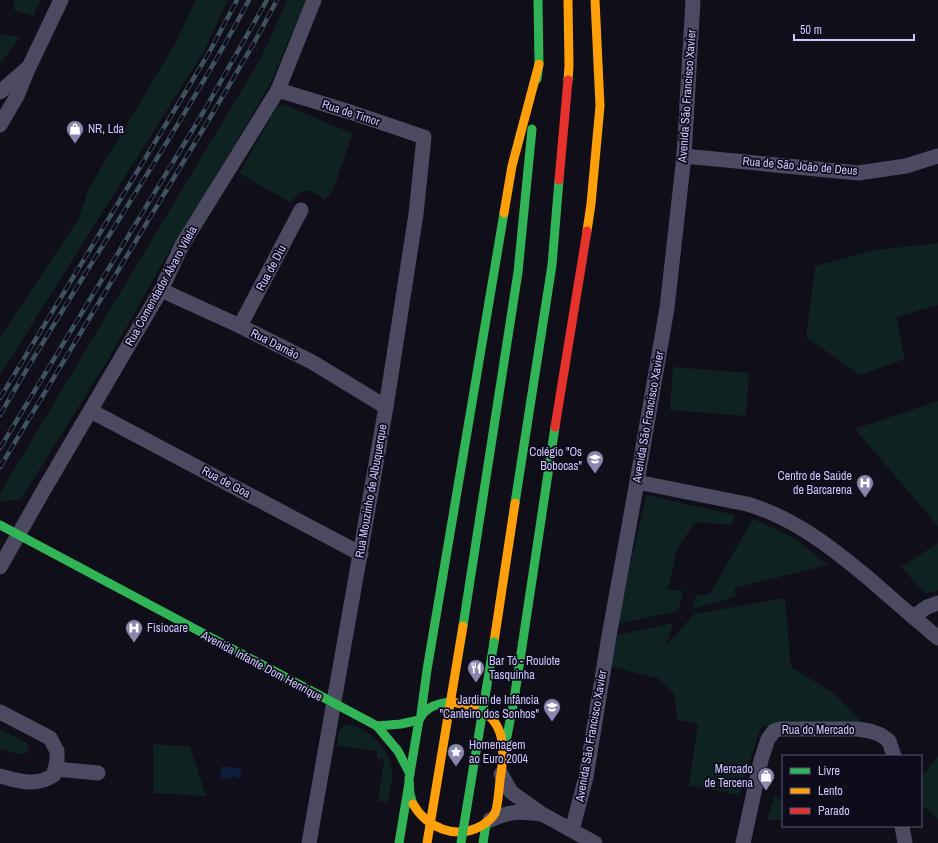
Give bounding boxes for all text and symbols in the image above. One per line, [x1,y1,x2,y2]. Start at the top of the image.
scale bar [794,16,914,42]
text: 50 m [800,22,822,38]
street label: Avenida São Francisco Xavier [674,28,700,164]
street label: Rua de Timor [320,96,383,130]
shop icon: NR, Lda [65,119,85,144]
place label: NR, Lda [88,121,125,137]
street label: Rua de São João de Deus [742,153,858,179]
street label: Rua Comendador Álvaro Vilela [121,223,201,349]
street label: Rua de Diu [252,242,290,294]
street label: Rua Damão [248,325,302,363]
street label: Avenida São Francisco Xavier [628,349,668,485]
street label: Rua Mouzinho de Albuquerque [351,423,391,559]
place label: Colégio "Os Bobocas" [529,444,582,474]
school or university icon: Colégio "Os Bobocas" [585,449,605,474]
street label: Rua de Goa [199,462,254,502]
place label: Centro de Saúde de Barcarena [778,468,853,498]
hospital icon: Centro de Saúde de Barcarena [855,473,875,498]
hospital icon: Fisiocare [124,618,144,643]
place label: Fisiocare [147,620,188,636]
street label: Avenida Infante Dom Henrique [198,627,326,705]
place label: Bar Tó - Roulote Tasquinha [489,653,560,683]
restaurant icon: Bar Tó - Roulote Tasquinha [466,658,486,683]
street label: Avenida São Francisco Xavier [571,668,611,804]
place label: Jardim de Infância "Canteiro dos Sonhos" [440,692,540,722]
school or university icon: Jardim de Infância "Canteiro dos Sonhos" [542,697,562,722]
street label: Rua do Mercado [782,722,854,738]
place label: Homenagem ao Euro 2004 [469,737,529,767]
place icon: Homenagem ao Euro 2004 [446,742,466,767]
legend [782,755,922,827]
place label: Mercado de Tercena [704,761,754,791]
text: Livre [818,763,840,779]
shop icon: Mercado de Tercena [756,766,776,791]
text: Lento [818,783,843,799]
text: Parado [818,803,850,819]

